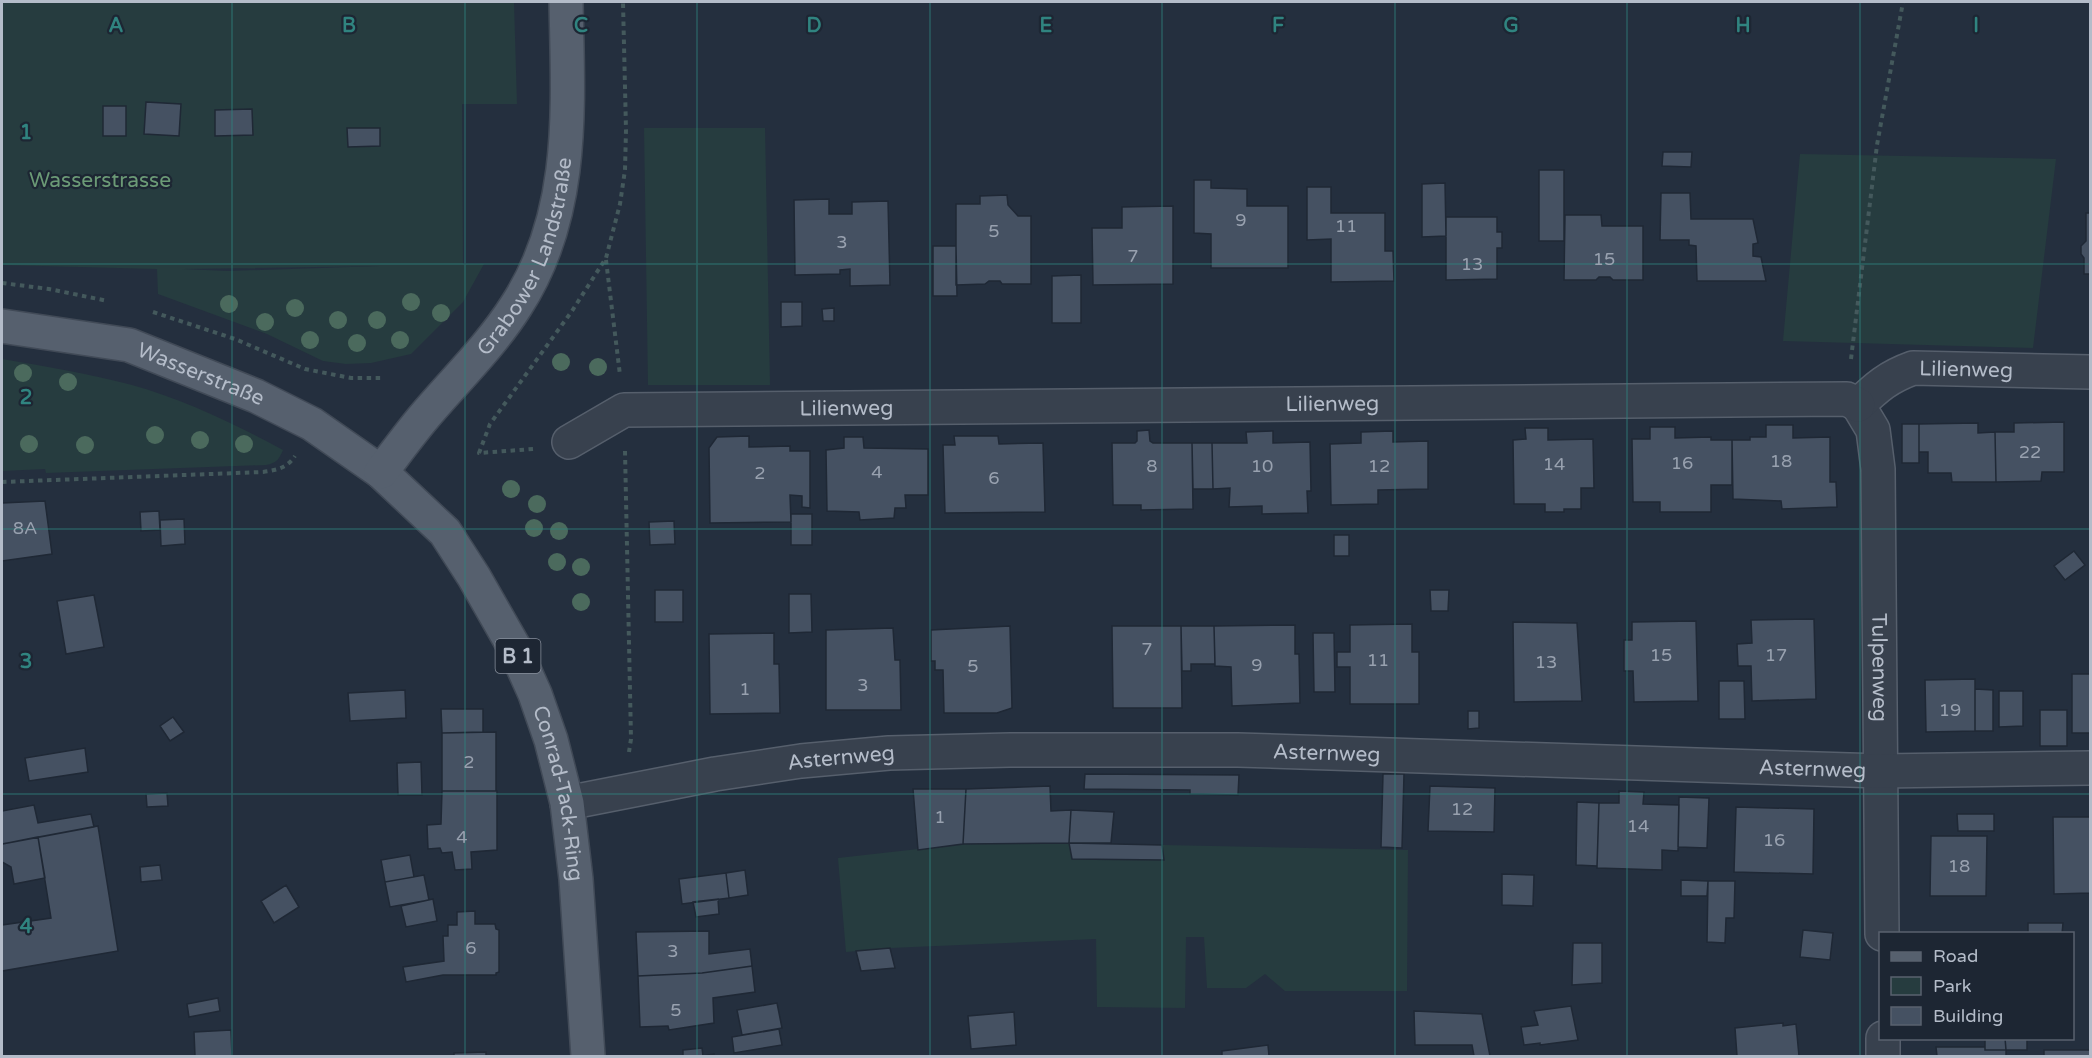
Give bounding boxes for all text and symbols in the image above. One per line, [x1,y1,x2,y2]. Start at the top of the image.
text: A [109,14,124,38]
text: B [342,14,356,38]
text: C [574,14,588,38]
text: D [806,14,822,38]
text: E [1040,14,1053,38]
text: F [1272,14,1284,38]
text: G [1503,14,1519,38]
text: H [1735,14,1751,38]
text: I [1973,14,1979,38]
text: 1 [20,121,32,145]
street label: Grabower Landstraße [472,156,577,361]
park label: Wasserstrasse [29,168,171,193]
house number: 9 [1235,209,1247,231]
house number: 11 [1335,215,1357,237]
house number: 5 [988,220,1000,242]
house number: 3 [836,231,848,253]
house number: 7 [1127,245,1139,267]
house number: 15 [1593,248,1615,270]
house number: 13 [1461,253,1483,275]
street label: Wasserstraße [134,338,269,411]
street label: Lilienweg [1919,356,2013,383]
text: 2 [20,386,32,410]
street label: Lilienweg [1285,391,1379,417]
street label: Lilienweg [799,396,893,421]
house number: 22 [2019,441,2041,463]
house number: 18 [1770,450,1792,472]
house number: 16 [1671,452,1693,474]
house number: 14 [1543,453,1565,475]
house number: 8 [1146,455,1158,477]
house number: 10 [1251,455,1273,477]
house number: 12 [1368,455,1390,477]
house number: 4 [871,461,883,483]
house number: 2 [754,462,766,484]
house number: 6 [988,467,1000,489]
house number: 8A [13,517,37,539]
street label: Tulpenweg [1866,613,1892,722]
house number: 7 [1141,638,1153,660]
road number: B 1 [496,639,540,673]
house number: 15 [1650,644,1672,666]
house number: 17 [1765,644,1787,666]
house number: 11 [1367,649,1389,671]
text: 3 [20,650,32,674]
house number: 13 [1535,651,1557,673]
house number: 9 [1251,654,1263,676]
house number: 5 [967,655,979,677]
house number: 3 [857,674,869,696]
house number: 1 [739,678,751,700]
house number: 19 [1939,699,1961,721]
street label: Conrad-Tack-Ring [527,702,588,883]
street label: Asternweg [1272,739,1381,768]
street label: Asternweg [786,741,896,776]
house number: 2 [463,751,475,773]
street label: Asternweg [1758,755,1867,784]
house number: 12 [1451,798,1473,820]
house number: 1 [934,806,946,828]
house number: 14 [1627,815,1649,837]
house number: 4 [456,826,468,848]
house number: 16 [1763,829,1785,851]
house number: 18 [1948,855,1970,877]
text: 4 [20,915,33,939]
legend [1879,932,2074,1040]
house number: 6 [465,937,477,959]
house number: 3 [667,940,679,962]
text: Road [1933,945,1978,967]
text: Park [1933,975,1972,997]
house number: 5 [670,999,682,1021]
text: Building [1933,1005,2003,1027]

